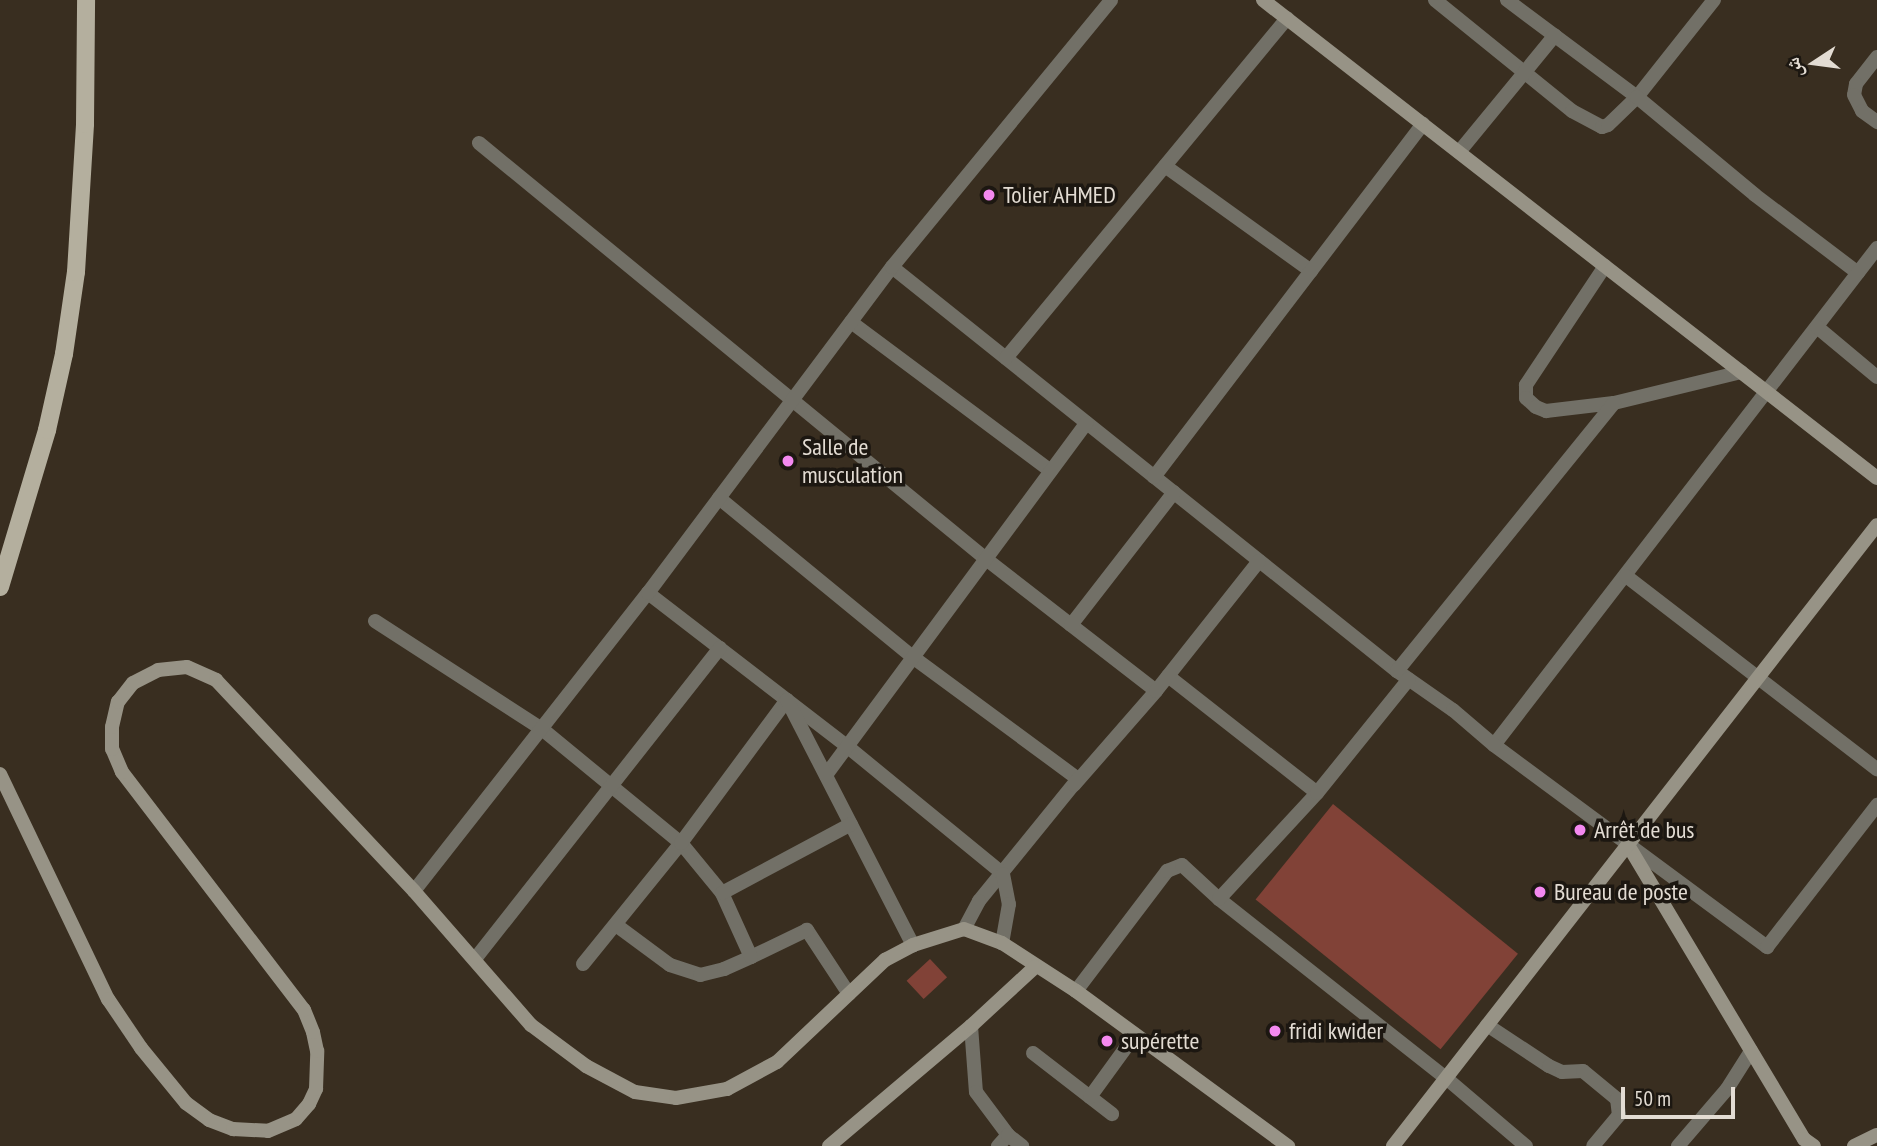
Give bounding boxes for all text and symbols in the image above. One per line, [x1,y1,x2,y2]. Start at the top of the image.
north arrow [1779,28,1849,98]
text: ش [1780,55,1808,80]
place label: Tolier AHMED [1003,181,1116,209]
marker: Tolier AHMED [981,187,997,203]
place label: Salle de musculation [802,433,903,489]
marker: Salle de musculation [780,453,796,469]
place label: Arrêt de bus [1594,816,1694,844]
marker: Arrêt de bus [1572,822,1588,838]
place label: Bureau de poste [1554,878,1688,906]
marker: Bureau de poste [1532,884,1548,900]
place label: fridi kwider [1289,1017,1383,1045]
marker: fridi kwider [1267,1023,1283,1039]
place label: supérette [1121,1027,1199,1055]
marker: supérette [1099,1033,1115,1049]
scale bar [1625,1072,1739,1116]
text: 50 m [1634,1085,1671,1112]

